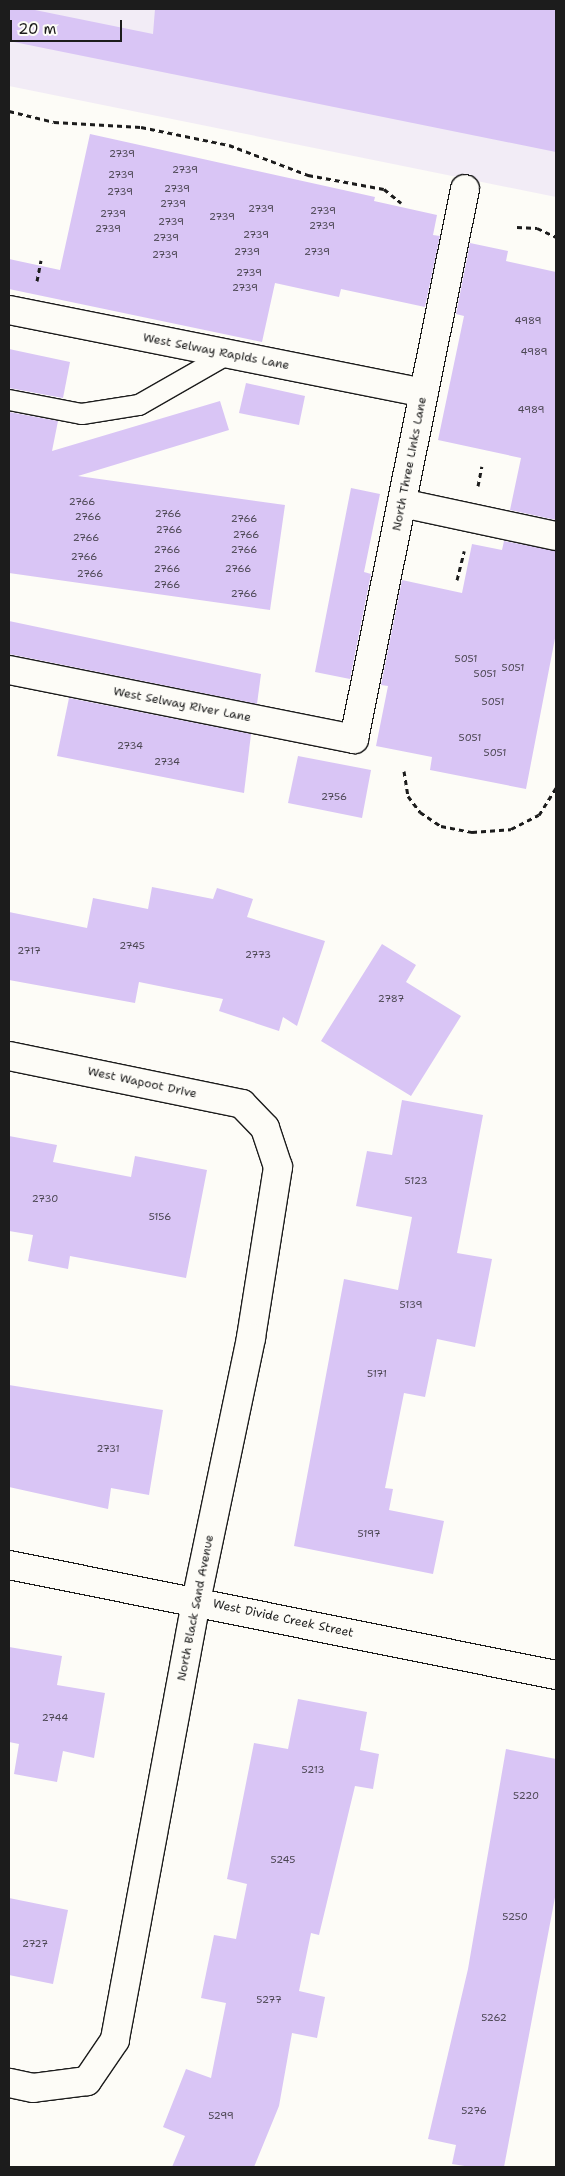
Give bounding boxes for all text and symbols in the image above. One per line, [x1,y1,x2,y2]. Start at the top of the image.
scale bar [12,10,125,42]
text: 20 m [18,19,57,39]
house number: 2739 [109,148,135,160]
house number: 2739 [172,164,198,176]
house number: 2739 [108,169,134,181]
house number: 2739 [164,183,190,195]
house number: 2739 [107,186,133,198]
house number: 2739 [160,198,186,210]
house number: 2739 [248,203,274,215]
house number: 2739 [310,205,336,217]
house number: 2739 [100,208,126,220]
house number: 2739 [209,211,235,223]
house number: 2739 [158,216,184,228]
house number: 2739 [309,220,335,232]
house number: 2739 [95,223,121,235]
house number: 2739 [243,229,269,241]
house number: 2739 [153,232,179,244]
house number: 2739 [234,246,260,258]
house number: 2739 [304,246,330,258]
house number: 2739 [152,249,178,261]
house number: 2739 [236,267,262,279]
house number: 2739 [232,282,258,294]
house number: 4989 [515,315,541,327]
street label: West Selway Rapids Lane [142,331,290,373]
house number: 4989 [521,346,547,358]
street label: North Three Links Lane [390,396,430,532]
house number: 4989 [518,404,544,416]
house number: 2766 [69,496,95,508]
house number: 2766 [155,508,181,520]
house number: 2766 [75,511,101,523]
house number: 2766 [231,513,257,525]
house number: 2766 [156,524,182,536]
house number: 2766 [233,529,259,541]
house number: 2766 [73,532,99,544]
house number: 2766 [154,544,180,556]
house number: 2766 [231,544,257,556]
house number: 2766 [71,551,97,563]
house number: 2766 [154,563,180,575]
house number: 2766 [225,563,251,575]
house number: 2766 [77,568,103,580]
house number: 2766 [154,579,180,591]
house number: 2766 [231,588,257,600]
house number: 5051 [455,653,477,665]
house number: 5051 [502,662,524,674]
house number: 5051 [474,668,496,680]
street label: West Selway River Lane [112,685,252,725]
house number: 5051 [482,696,504,708]
house number: 5051 [459,732,481,744]
house number: 2734 [117,740,143,752]
house number: 5051 [484,747,506,759]
house number: 2734 [154,756,180,768]
house number: 2756 [321,791,347,803]
house number: 2745 [119,940,145,952]
house number: 2717 [17,945,41,957]
house number: 2773 [245,949,271,961]
house number: 2787 [378,993,404,1005]
street label: West Wapoot Drive [86,1064,198,1102]
house number: 5123 [405,1175,427,1187]
house number: 2730 [32,1193,58,1205]
house number: 5156 [149,1211,171,1223]
house number: 5139 [400,1299,422,1311]
house number: 5171 [367,1368,387,1380]
house number: 2731 [96,1443,120,1455]
house number: 5197 [358,1528,380,1540]
street label: North Black Sand Avenue [175,1534,217,1682]
street label: West Divide Creek Street [211,1597,355,1641]
house number: 2744 [42,1712,68,1724]
house number: 5213 [302,1764,324,1776]
house number: 5220 [513,1790,539,1802]
house number: 5245 [271,1854,295,1866]
house number: 5250 [502,1911,528,1923]
house number: 2727 [22,1938,48,1950]
house number: 5277 [256,1994,282,2006]
house number: 5262 [481,2012,507,2024]
house number: 5276 [461,2105,487,2117]
house number: 5299 [208,2110,234,2122]

